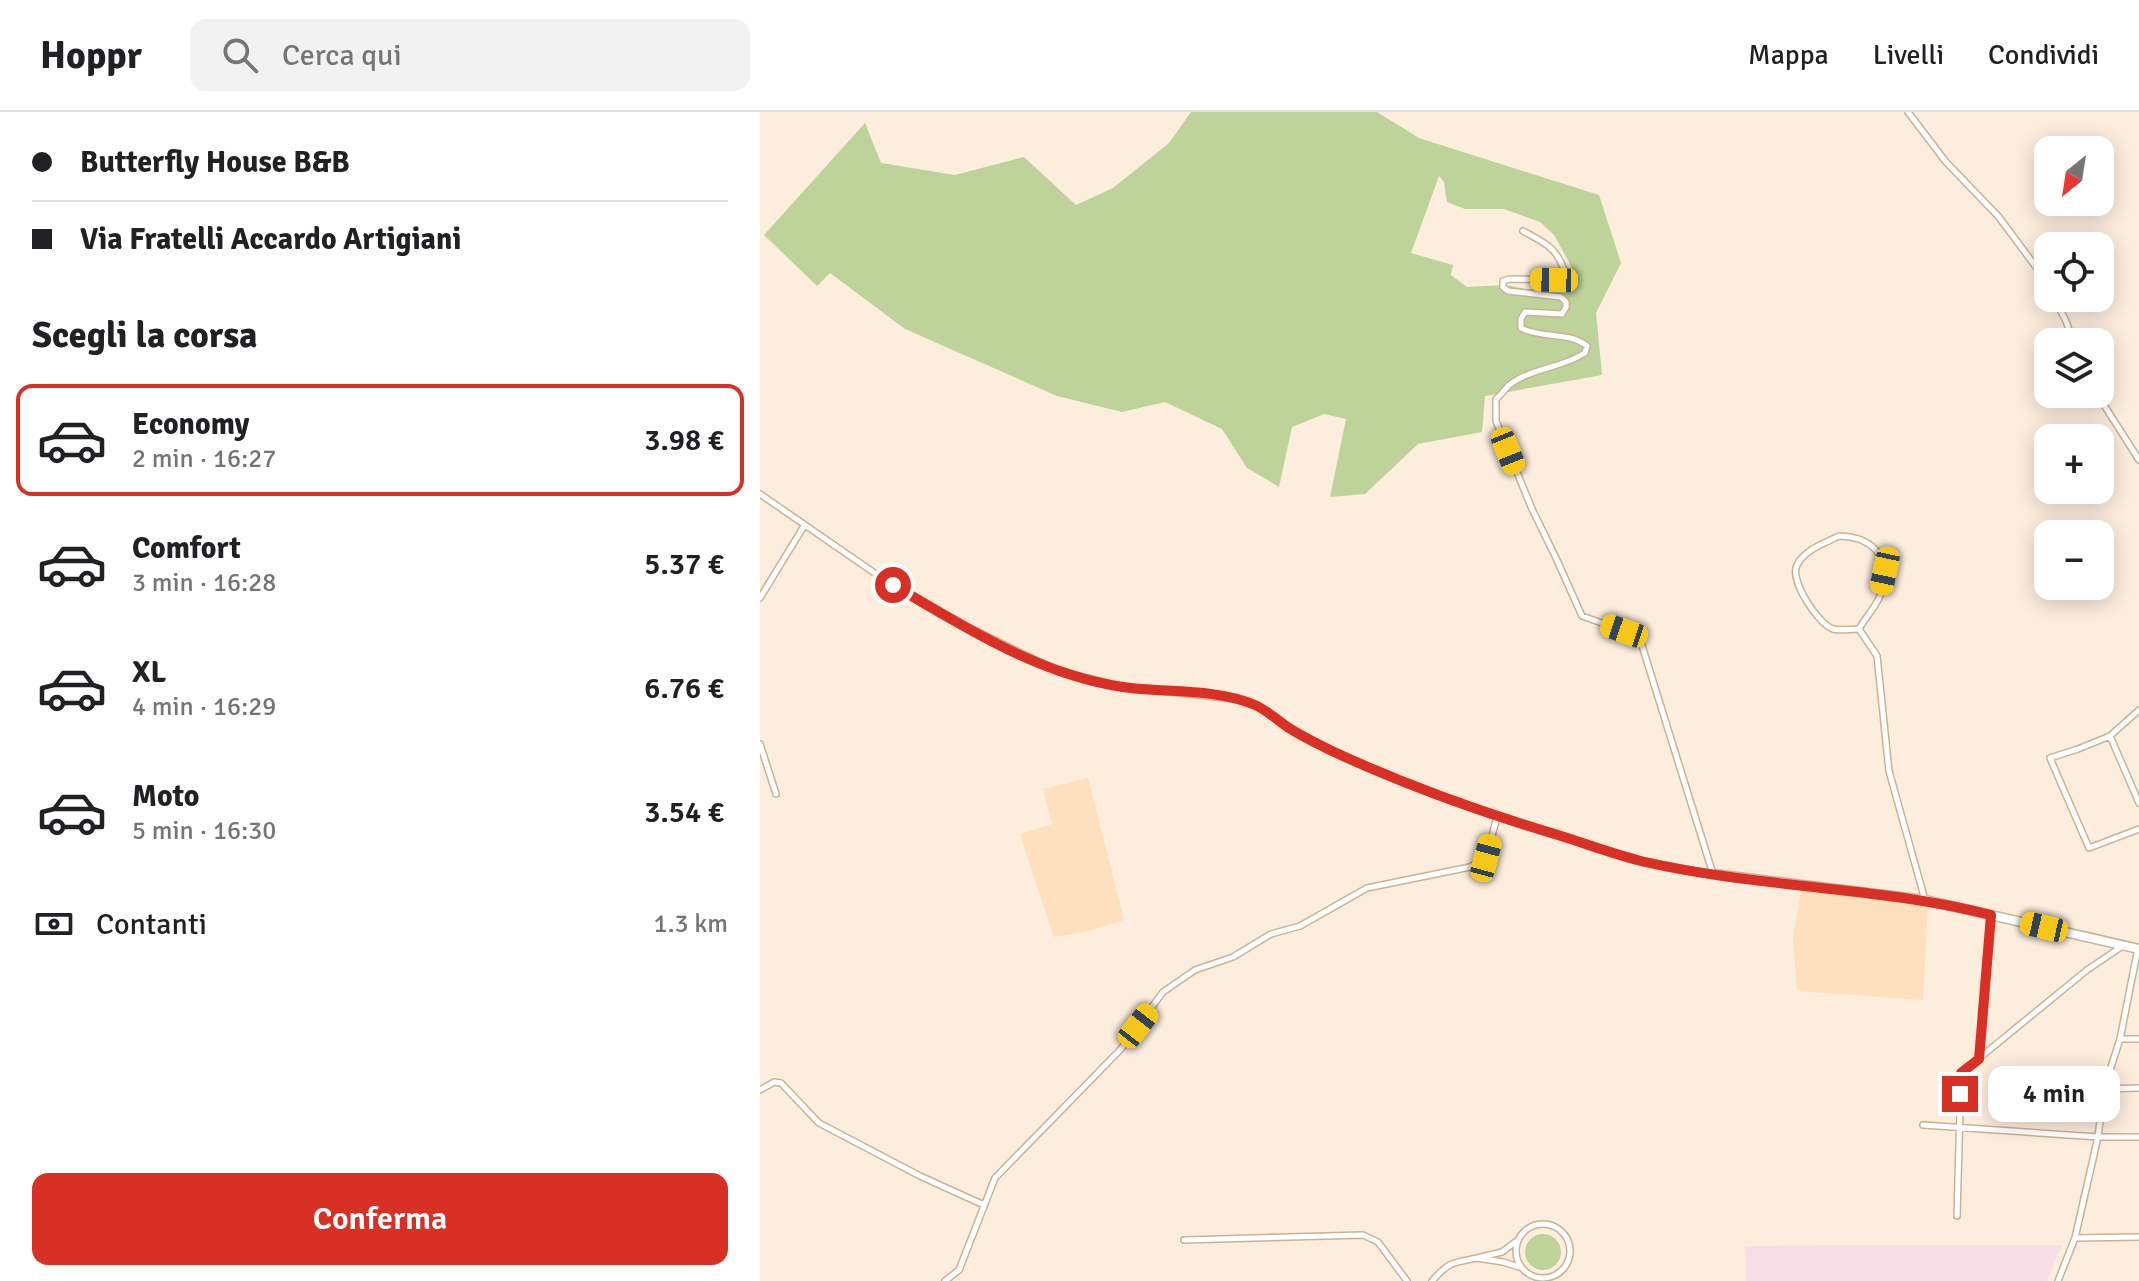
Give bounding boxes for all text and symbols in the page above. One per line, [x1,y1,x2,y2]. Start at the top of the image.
search box [190,19,750,91]
text: Hoppr [40,32,142,79]
icon: search [218,33,262,77]
text: Cerca qui [282,37,402,74]
text: Mappa [1748,38,1829,72]
text: Livelli [1873,38,1944,72]
text: Condividi [1988,38,2099,72]
north arrow [2034,136,2114,216]
map controls [2034,136,2114,600]
text: Butterfly House B&B [80,144,350,181]
text: Via Fratelli Accardo Artigiani [80,221,461,258]
button: locate [2034,232,2114,312]
car [1530,268,1578,292]
text: Scegli la corsa [32,313,258,358]
button: layers [2034,328,2114,408]
icon: car [36,404,108,476]
text: Economy [132,406,249,443]
text: 3.98 € [644,422,724,459]
car [1488,424,1528,478]
button: + [2034,424,2114,504]
text: 2 min · 16:27 [132,443,276,475]
button: − [2034,520,2114,600]
icon: car [36,528,108,600]
text: Comfort [132,530,241,567]
car [1868,545,1902,597]
text: 5.37 € [644,546,724,583]
text: 3 min · 16:28 [132,567,276,599]
route start [875,567,911,603]
car [1597,612,1651,650]
icon: car [36,652,108,724]
text: XL [132,654,166,691]
text: 6.76 € [644,670,724,707]
text: 4 min · 16:29 [132,691,276,723]
icon: car [36,776,108,848]
text: Moto [132,778,199,815]
text: 3.54 € [644,794,724,831]
text: 5 min · 16:30 [132,815,276,847]
car [1468,832,1504,884]
icon: cash [32,902,76,946]
text: Contanti [96,906,207,943]
text: 1.3 km [654,908,728,940]
car [2018,910,2070,944]
car [1114,1000,1162,1052]
callout: 4 min [1988,1066,2120,1122]
route end [1942,1076,1978,1112]
text: 4 min [2023,1078,2085,1110]
button: Conferma [32,1173,728,1265]

